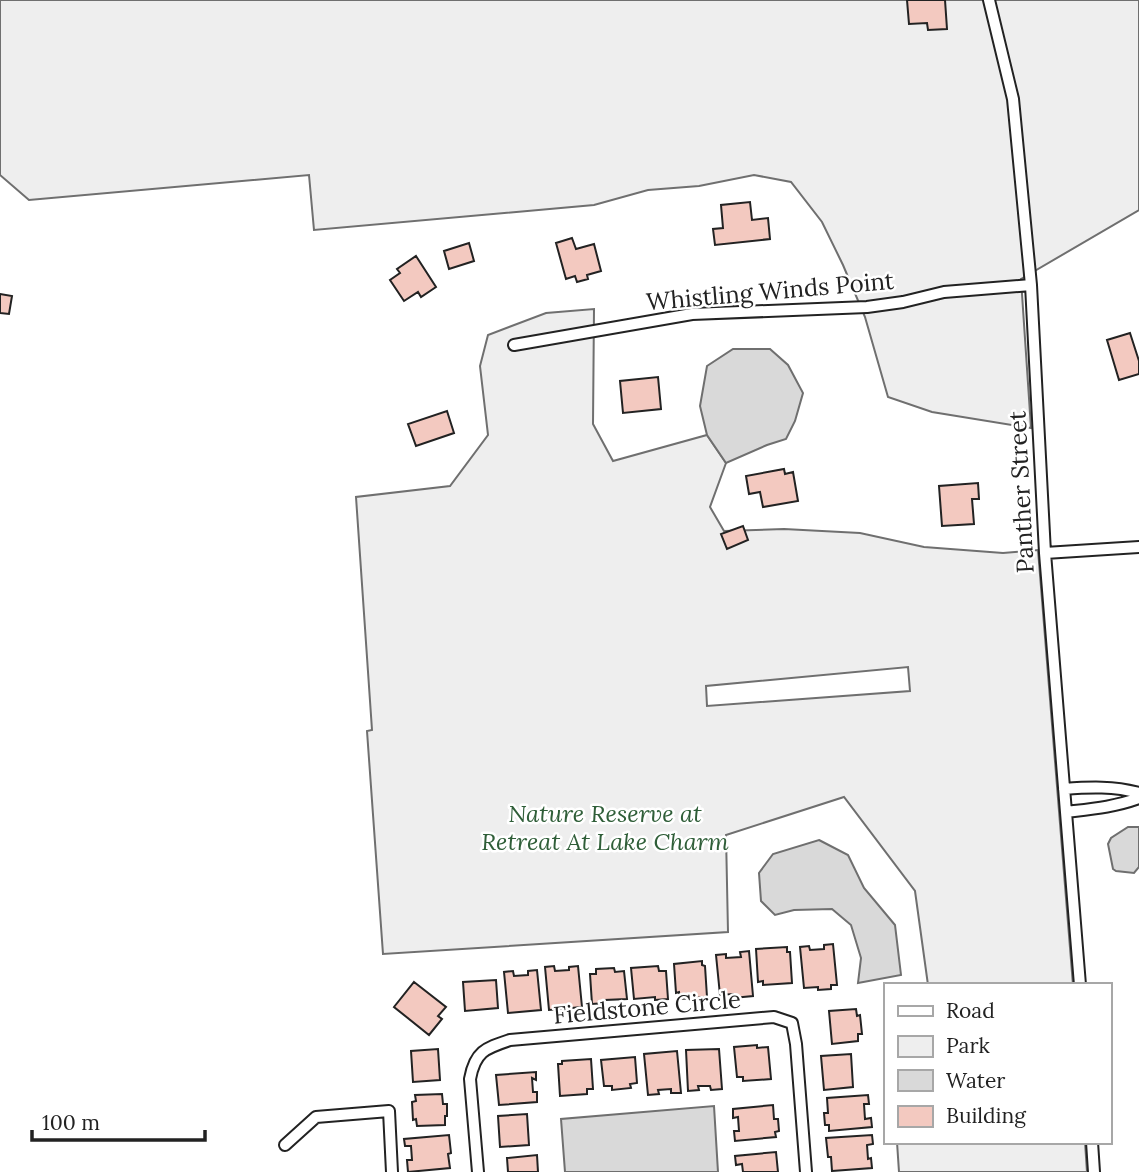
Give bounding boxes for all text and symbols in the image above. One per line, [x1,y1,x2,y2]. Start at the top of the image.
street label: Whistling Winds Point [645,265,896,317]
street label: Panther Street [1001,409,1041,574]
park label: Nature Reserve at Retreat At Lake Charm [481,798,729,857]
street label: Fieldstone Circle [552,983,742,1031]
legend [884,983,1111,1144]
text: Road [946,997,995,1024]
text: Park [946,1032,990,1059]
text: Water [946,1067,1005,1094]
scale bar [32,1098,205,1142]
text: Building [946,1102,1026,1129]
text: 100 m [42,1109,100,1136]

